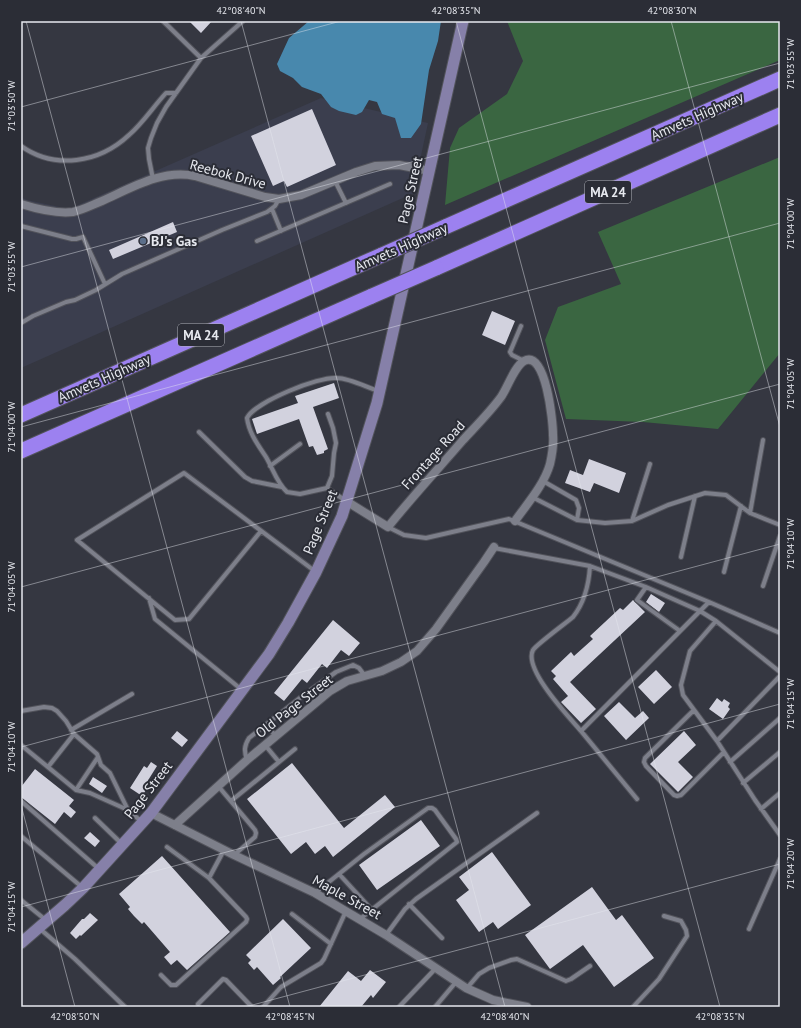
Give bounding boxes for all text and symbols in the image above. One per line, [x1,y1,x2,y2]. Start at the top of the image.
text: 42°08'40"N [216,4,266,17]
text: 42°08'35"N [431,4,481,17]
text: 42°08'30"N [647,4,697,17]
text: 71°03'55"W [784,38,797,90]
text: 71°03'50"W [5,80,18,132]
street label: Amvets Highway [648,87,747,145]
street label: Page Street [394,154,427,225]
street label: Reebok Drive [188,155,268,193]
road number: MA 24 [585,181,631,203]
text: 71°04'00"W [784,198,797,250]
street label: Amvets Highway [352,218,451,276]
place label: BJ's Gas [151,232,197,250]
marker: BJ's Gas [138,236,148,246]
text: 71°03'55"W [5,241,18,293]
road number: MA 24 [178,324,224,346]
street label: Amvets Highway [55,349,154,407]
text: 71°04'05"W [784,358,797,410]
text: 71°04'00"W [5,401,18,453]
street label: Frontage Road [397,417,469,493]
street label: Page Street [299,487,341,557]
text: 71°04'10"W [784,518,797,570]
text: 71°04'05"W [5,561,18,613]
street label: Old Page Street [252,670,337,742]
text: 71°04'15"W [784,678,797,730]
text: 71°04'10"W [5,721,18,773]
street label: Page Street [120,757,176,822]
text: 71°04'20"W [784,838,797,890]
street label: Maple Street [309,871,385,923]
text: 71°04'15"W [5,881,18,933]
text: 42°08'50"N [50,1010,100,1023]
text: 42°08'45"N [265,1010,315,1023]
text: 42°08'40"N [480,1010,530,1023]
text: 42°08'35"N [695,1010,745,1023]

